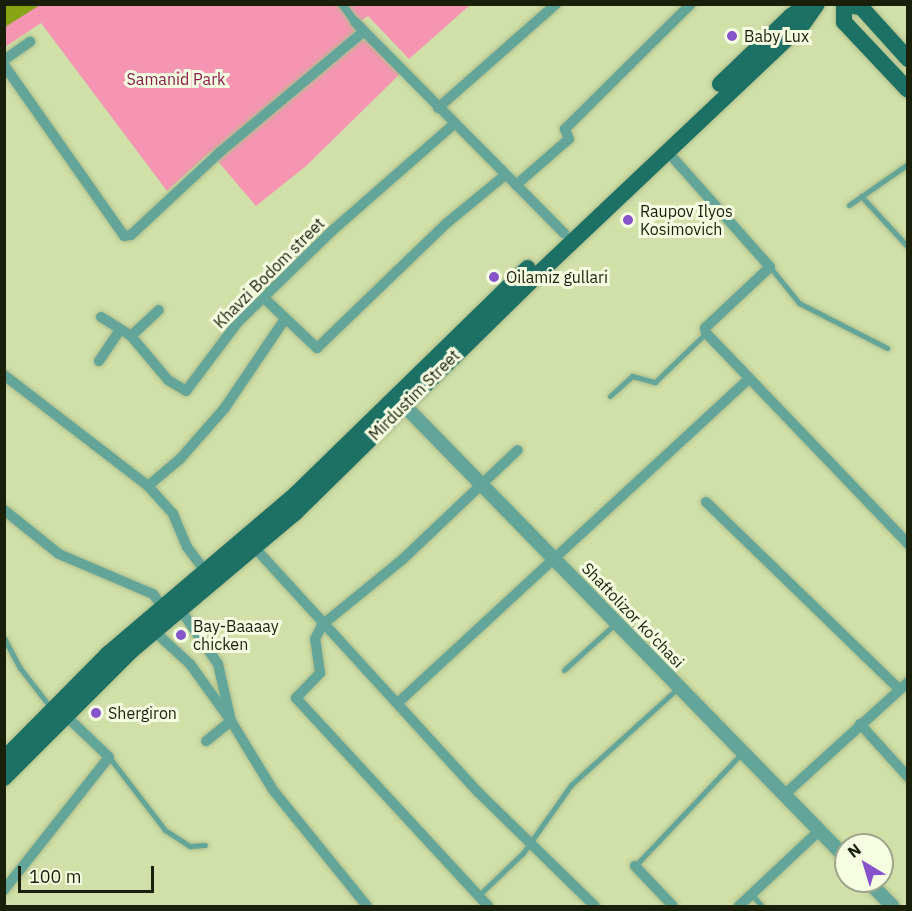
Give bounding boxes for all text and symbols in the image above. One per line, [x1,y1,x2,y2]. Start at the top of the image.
place label: Baby Lux [744,26,809,46]
marker: Baby Lux [725,29,739,43]
park label: Samanid Park [127,69,225,89]
place label: Raupov Ilyos Kosimovich [640,201,733,239]
marker: Raupov Ilyos Kosimovich [621,213,635,227]
street label: Khavzi Bodom street [210,214,328,332]
place label: Oilamiz gullari [506,267,608,287]
marker: Oilamiz gullari [487,270,501,284]
street label: Mirdustim Street [365,346,463,444]
street label: Shaftolizor ko'chasi [578,558,688,672]
place label: Bay-Baaaay chicken [193,616,279,654]
marker: Bay-Baaaay chicken [174,628,188,642]
place label: Shergiron [108,703,177,723]
marker: Shergiron [89,706,103,720]
north arrow [834,833,894,893]
text: N [843,839,865,862]
scale bar [21,854,158,892]
text: 100 m [29,865,81,888]

